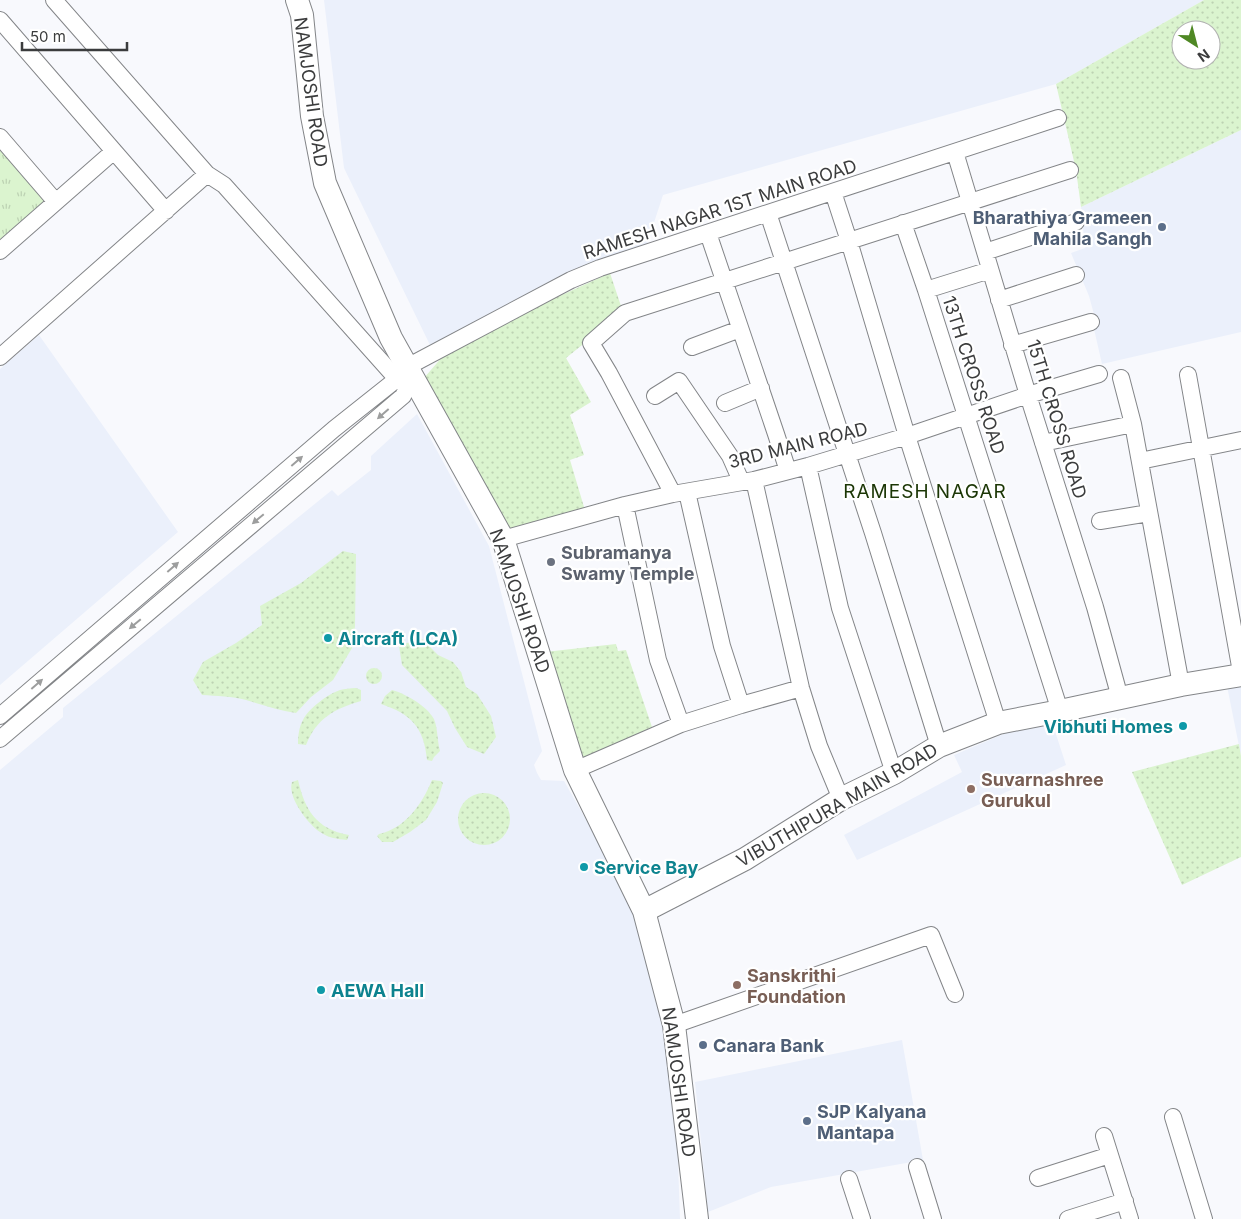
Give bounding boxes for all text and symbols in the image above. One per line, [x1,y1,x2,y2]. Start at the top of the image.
street label: NAMJOSHI ROAD [290,16,332,168]
scale bar [22,20,128,52]
north arrow [1171,20,1221,70]
text: 50 m [30,27,66,46]
text: N [1195,46,1213,66]
street label: RAMESH NAGAR 1ST MAIN ROAD [581,155,859,263]
place label: Bharathiya Grameen Mahila Sangh [973,207,1152,249]
marker: Bharathiya Grameen Mahila Sangh [1156,221,1168,233]
street label: 13TH CROSS ROAD [938,293,1010,457]
street label: 15TH CROSS ROAD [1023,337,1091,501]
one-way arrow [377,408,389,420]
street label: 3RD MAIN ROAD [726,418,870,472]
one-way arrow [290,455,302,467]
district label: RAMESH NAGAR [843,480,1007,503]
one-way arrow [253,513,265,525]
street label: NAMJOSHI ROAD [485,526,555,676]
place label: Subramanya Swamy Temple [561,542,695,584]
marker: Subramanya Swamy Temple [545,556,557,568]
one-way arrow [167,561,179,573]
one-way arrow [128,619,141,630]
place label: Aircraft (LCA) [338,628,458,649]
marker: Aircraft (LCA) [322,632,334,644]
one-way arrow [30,679,43,690]
place label: Vibhuti Homes [1043,716,1173,737]
marker: Vibhuti Homes [1177,720,1189,732]
street label: VIBUTHIPURA MAIN ROAD [733,739,941,871]
place label: Suvarnashree Gurukul [981,769,1104,811]
marker: Suvarnashree Gurukul [965,783,977,795]
place label: Service Bay [594,857,698,878]
marker: Service Bay [578,861,590,873]
place label: Sanskrithi Foundation [747,965,846,1007]
marker: Sanskrithi Foundation [731,979,743,991]
place label: AEWA Hall [331,980,424,1001]
marker: AEWA Hall [315,984,327,996]
street label: NAMJOSHI ROAD [658,1006,700,1158]
place label: Canara Bank [713,1035,825,1056]
marker: Canara Bank [697,1039,709,1051]
place label: SJP Kalyana Mantapa [817,1101,926,1143]
marker: SJP Kalyana Mantapa [801,1115,813,1127]

